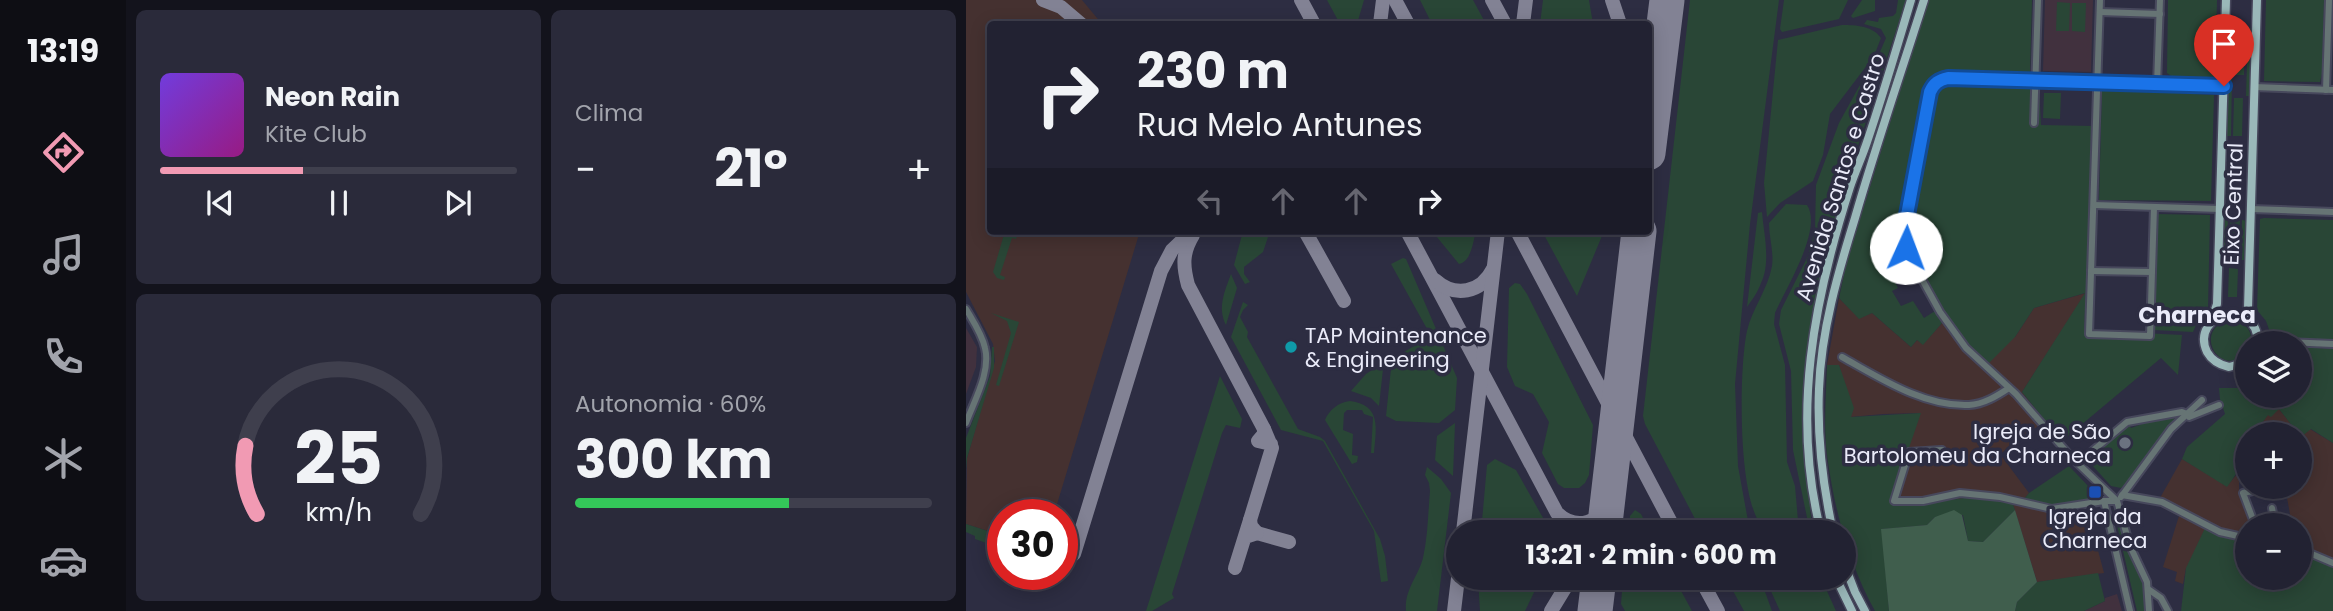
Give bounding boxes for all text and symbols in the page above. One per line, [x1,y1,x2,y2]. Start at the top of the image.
pin [2194,14,2254,86]
icon: arrive [2205,25,2243,63]
text: 13:19 [27,28,99,73]
text: 230 m [1137,37,1289,105]
icon: right [1022,49,1113,140]
street label: Avenida Santos e Castro [1788,49,1892,305]
text: Neon Rain [265,79,400,115]
text: Clima [575,97,643,129]
text: Rua Melo Antunes [1137,102,1423,147]
text: Kite Club [265,118,367,150]
icon: directions [39,128,88,177]
text: 21° [714,132,788,205]
street label: Eixo Central [2216,142,2250,266]
text: − [575,143,596,196]
text: + [906,143,932,196]
icon: left [1191,182,1229,220]
icon: ahead [1264,182,1302,220]
icon: ahead [1337,182,1375,220]
icon: right [1410,182,1448,220]
icon: previous [201,184,239,222]
icon: pause [320,184,358,222]
icon: next [439,184,477,222]
position arrow [1869,211,1943,285]
icon: music [39,230,88,279]
district label: Charneca [2138,299,2256,331]
place label: TAP Maintenance & Engineering [1305,321,1487,374]
map controls [2235,331,2312,590]
button: layers [2235,331,2312,408]
icon: phone [39,332,88,381]
marker: TAP Maintenance & Engineering [1283,339,1299,355]
text: Autonomia · 60% [575,388,766,420]
text: 25 [294,408,383,509]
place label: Igreja de São Bartolomeu da Charneca [1844,417,2111,470]
button: + [2235,422,2312,499]
text: 300 km [575,423,773,496]
icon: climate [39,434,88,483]
marker: Igreja de São Bartolomeu da Charneca [2117,435,2133,451]
marker: Igreja da Charneca [2087,484,2103,500]
text: km/h [305,494,372,529]
speed limit sign: 30 [987,499,1078,590]
place label: Igreja da Charneca [2042,502,2148,555]
button: − [2235,513,2312,590]
icon: car [39,536,88,585]
text: 13:21 · 2 min · 600 m [1525,537,1777,573]

